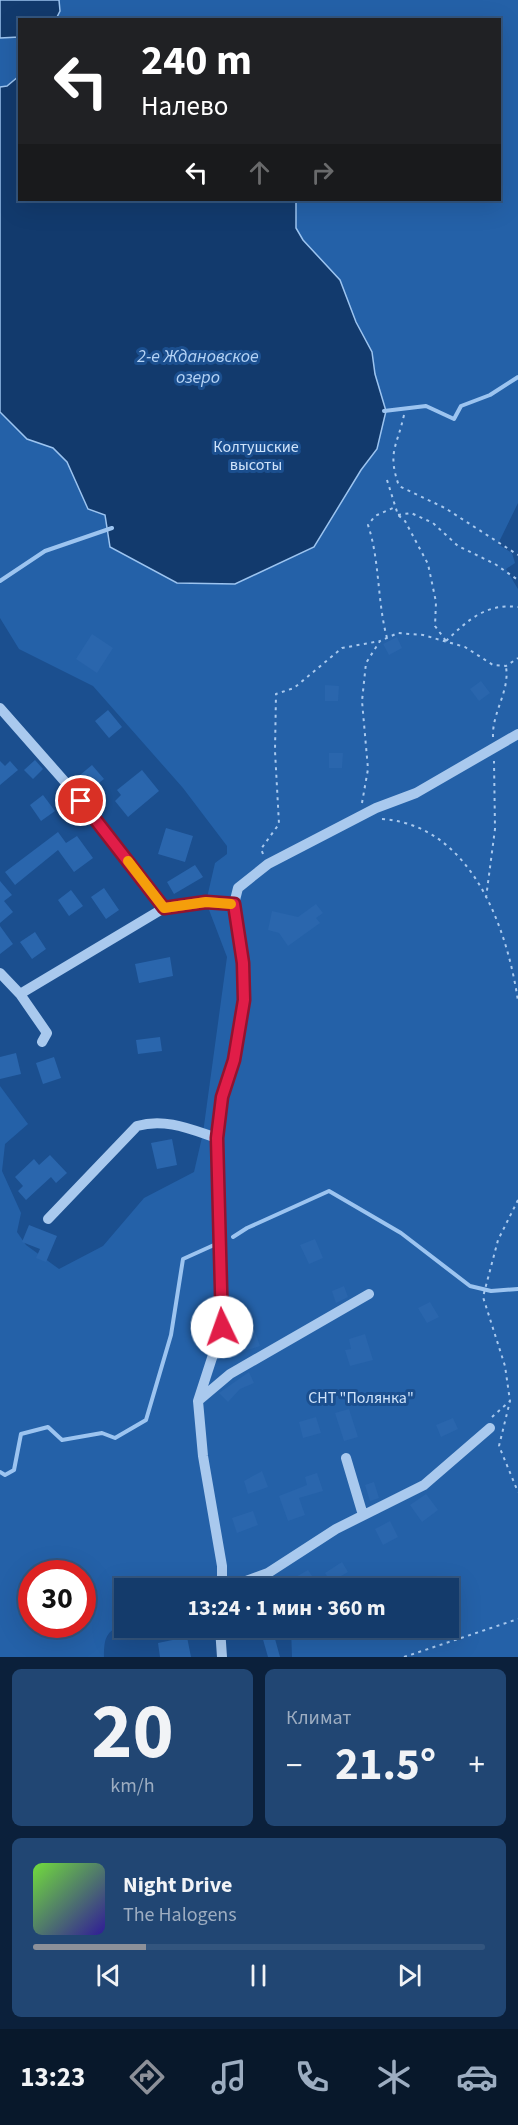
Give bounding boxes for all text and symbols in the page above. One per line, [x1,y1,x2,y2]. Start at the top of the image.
text: 240 m [141,31,252,91]
icon: left [42,42,120,120]
text: Налево [141,87,228,126]
icon: left [180,156,213,189]
icon: ahead [243,156,276,189]
icon: right [306,156,339,189]
water label: 2-е Ждановское озеро [136,344,259,390]
park label: Колтушские высоты [213,436,299,476]
pin [55,775,106,826]
icon: arrive [64,784,97,817]
position arrow [190,1295,254,1359]
park label: СНТ "Полянка" [308,1387,414,1409]
speed limit sign: 30 [18,1560,96,1638]
text: 13:24 · 1 мин · 360 m [187,1592,386,1624]
text: 20 [91,1677,174,1788]
text: Климат [286,1704,352,1732]
text: 21.5° [335,1733,436,1797]
text: − [286,1742,302,1789]
text: + [469,1742,485,1789]
text: km/h [110,1772,155,1800]
text: Night Drive [123,1869,232,1901]
text: The Halogens [123,1901,237,1929]
icon: previous [92,1959,125,1992]
icon: pause [242,1959,275,1992]
icon: next [393,1959,426,1992]
icon: directions [126,2056,168,2098]
icon: music [208,2056,250,2098]
icon: phone [291,2056,333,2098]
icon: climate [373,2056,415,2098]
icon: car [456,2056,498,2098]
text: 13:23 [20,2058,85,2097]

